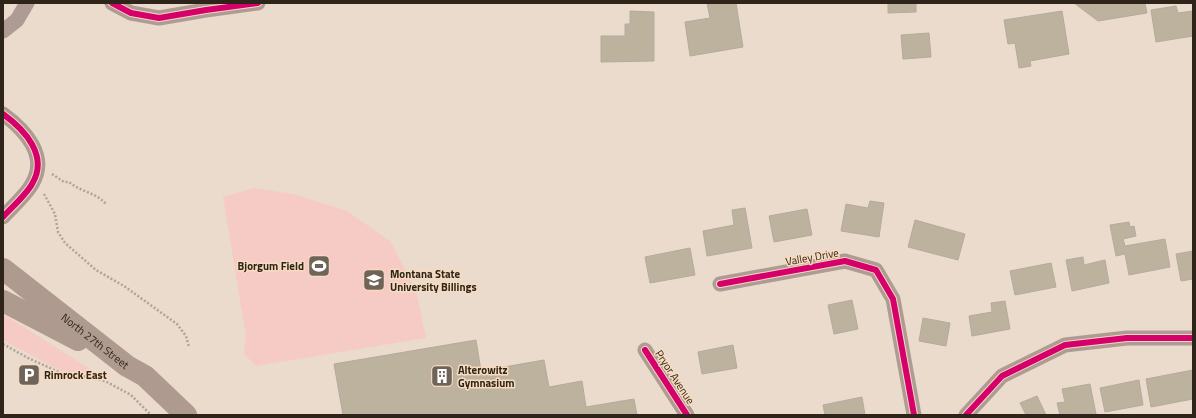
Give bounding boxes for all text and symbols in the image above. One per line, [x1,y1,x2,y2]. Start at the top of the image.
street label: Valley Drive [784,244,840,270]
sports icon: Bjorgum Field [306,253,332,279]
place label: Bjorgum Field [238,258,304,274]
place label: Montana State University Billings [390,266,477,295]
school or university icon: Montana State University Billings [361,267,387,293]
street label: North 27th Street [58,309,133,373]
street label: Pryor Avenue [651,347,699,408]
parking icon: Rimrock East [16,362,42,388]
place label: Alterowitz Gymnasium [458,362,514,391]
building icon: Alterowitz Gymnasium [429,363,455,389]
place label: Rimrock East [44,367,107,383]

